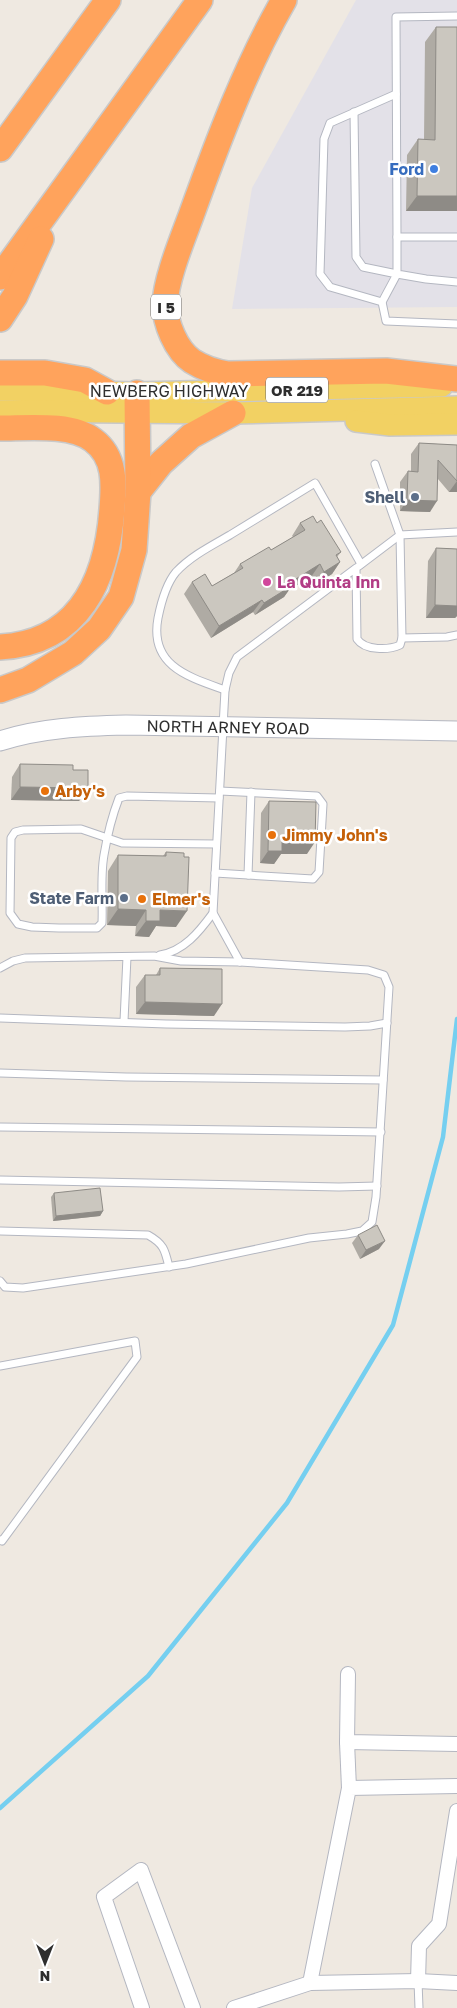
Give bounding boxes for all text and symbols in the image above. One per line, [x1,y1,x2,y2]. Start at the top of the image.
place label: Ford [389,159,424,179]
marker: Ford [428,163,440,175]
road number: I 5 [151,294,181,320]
road number: OR 219 [266,378,328,402]
street label: NEWBERG HIGHWAY [90,381,249,401]
place label: Shell [364,487,406,507]
marker: Shell [409,491,421,503]
place label: La Quinta Inn [277,572,380,592]
marker: La Quinta Inn [261,576,273,588]
street label: NORTH ARNEY ROAD [146,716,310,738]
place label: Arby's [55,781,105,801]
marker: Arby's [39,785,51,797]
place label: Jimmy John's [282,825,388,845]
marker: Jimmy John's [266,829,278,841]
place label: State Farm [29,888,114,908]
place label: Elmer's [152,889,210,909]
marker: State Farm [118,892,130,904]
marker: Elmer's [136,893,148,905]
north arrow [20,1938,70,1988]
text: N [40,1968,50,1985]

